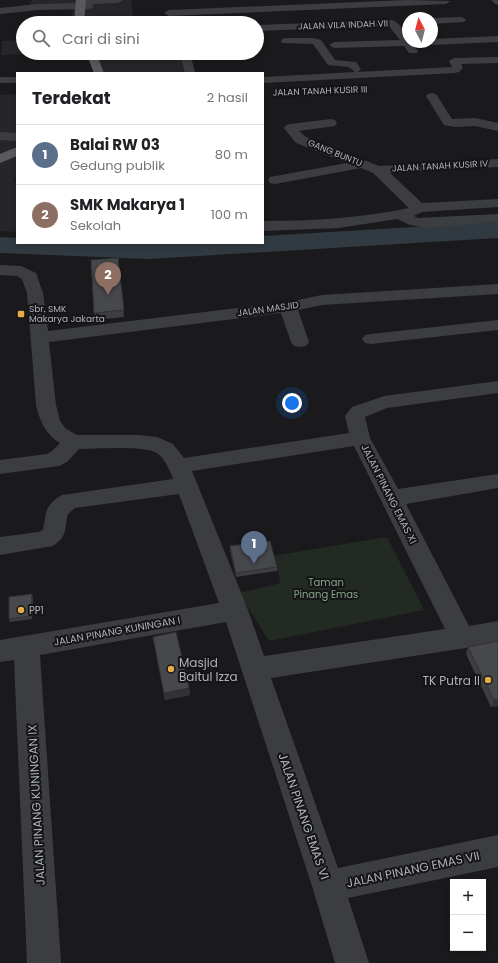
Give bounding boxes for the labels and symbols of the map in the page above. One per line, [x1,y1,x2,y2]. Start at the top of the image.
north arrow [402,12,438,48]
street label: JALAN VILA INDAH VII [298,17,388,33]
street label: JALAN TANAH KUSIR III [272,83,368,99]
street label: GANG BUNTU [306,137,364,169]
street label: JALAN TANAH KUSIR IV [391,157,489,175]
pin: 2 [95,262,121,295]
street label: JALAN MASJID [236,299,300,319]
place label: Sbr. SMK Makarya Jakarta [29,303,105,325]
marker: Sbr. SMK Makarya Jakarta [16,309,26,319]
your location [282,393,302,413]
street label: JALAN PINANG EMAS XI [357,442,421,546]
pin: 1 [241,531,267,564]
park label: Taman Pinang Emas [294,575,358,602]
place label: PP1 [29,603,44,618]
marker: PP1 [16,605,26,615]
street label: JALAN PINANG KUNINGAN I [53,612,181,650]
place label: Masjid Baitul Izza [179,654,238,685]
marker: Masjid Baitul Izza [166,664,176,674]
place label: TK Putra II [422,672,480,689]
marker: TK Putra II [483,675,493,685]
street label: JALAN PINANG KUNINGAN IX [23,724,49,886]
street label: JALAN PINANG EMAS VI [274,751,334,882]
street label: JALAN PINANG EMAS VII [345,847,481,891]

